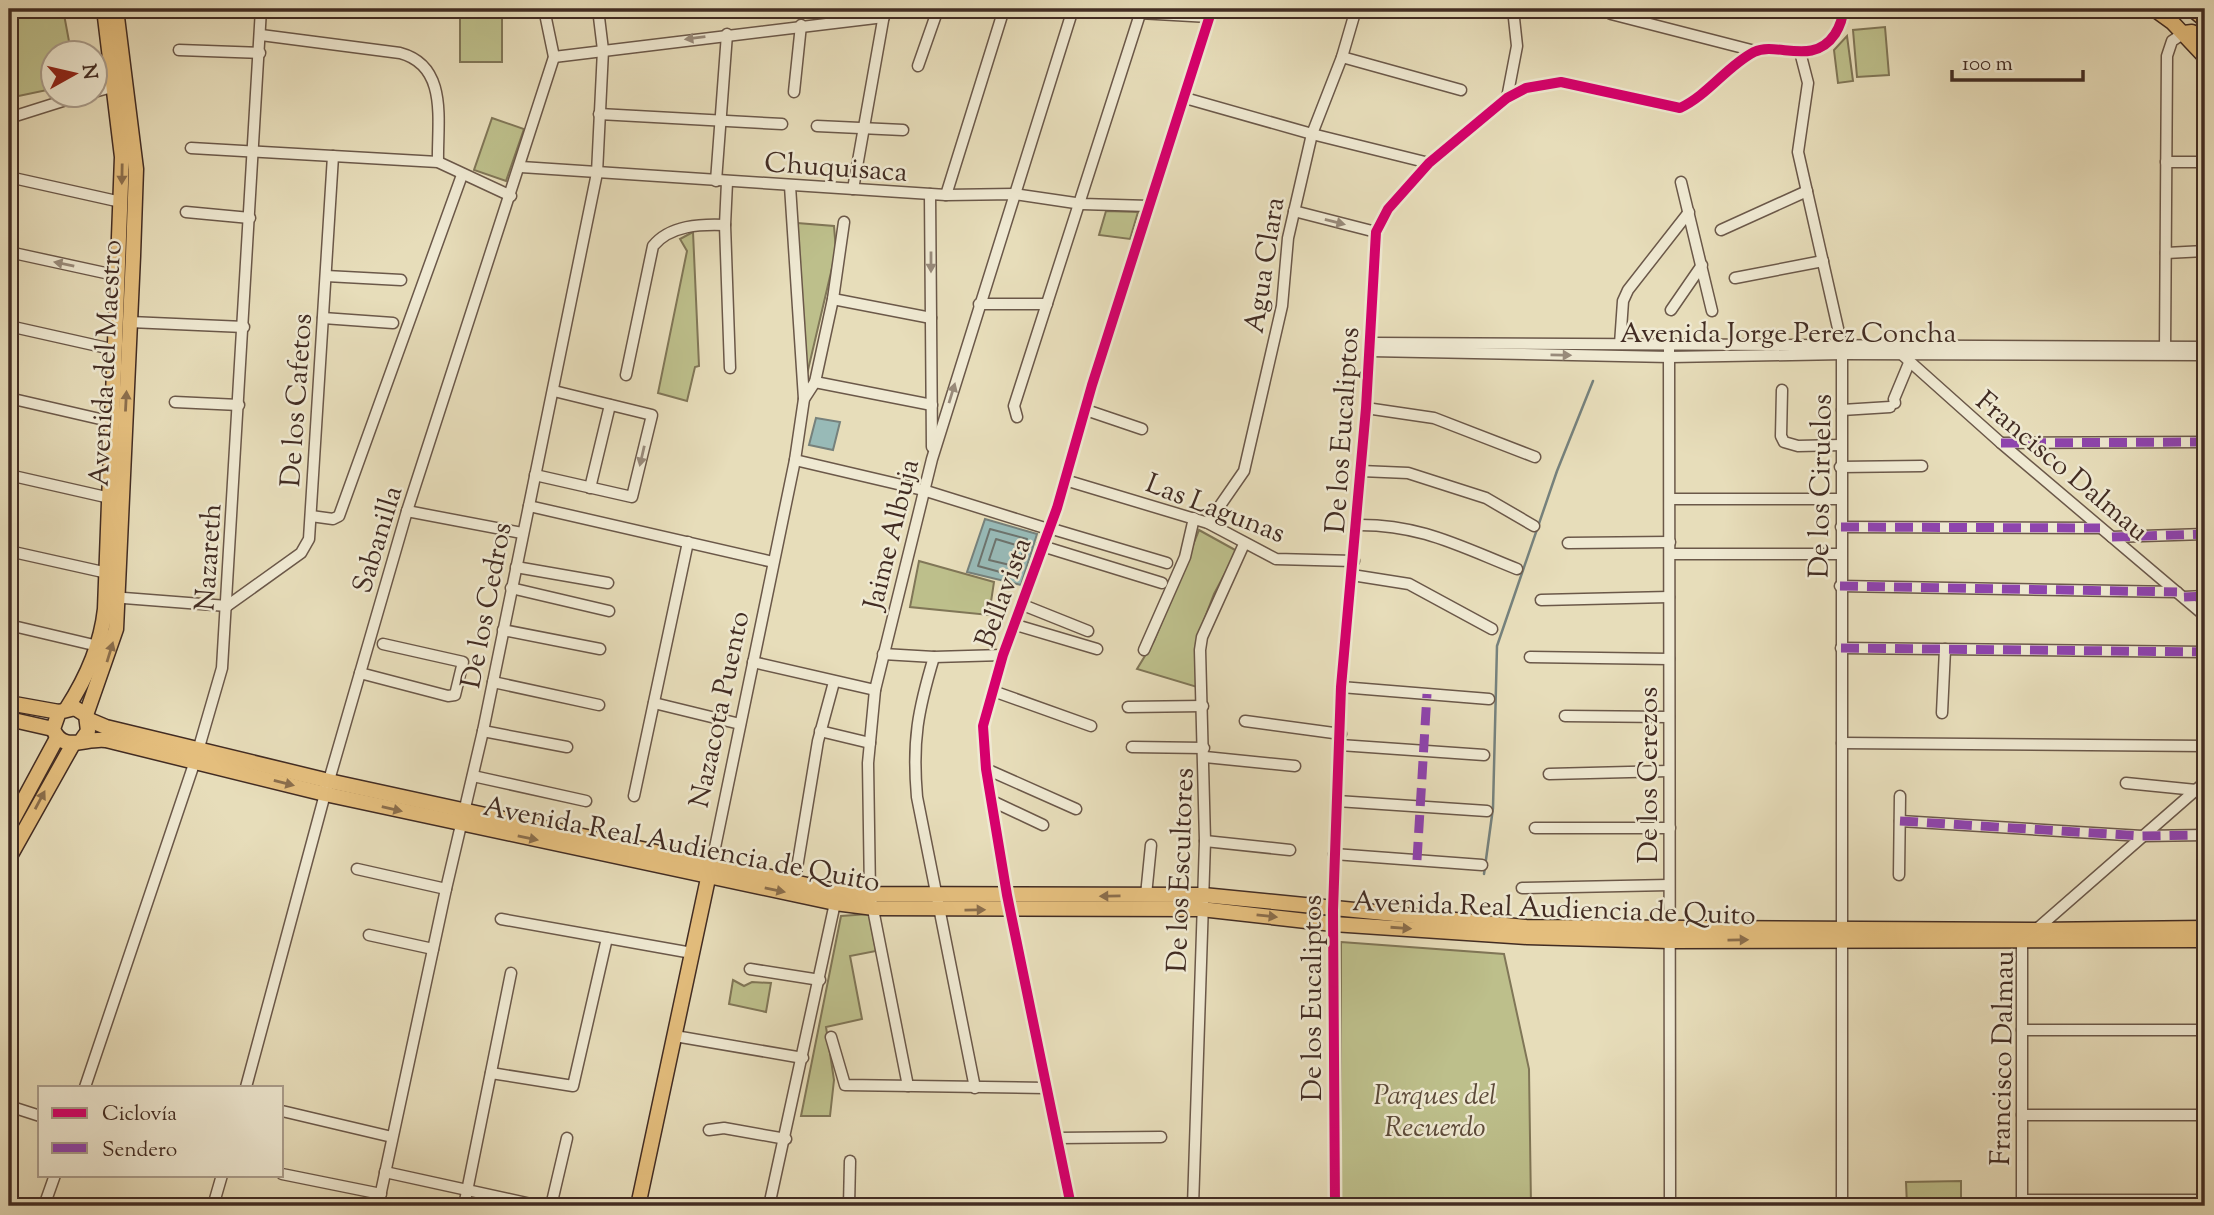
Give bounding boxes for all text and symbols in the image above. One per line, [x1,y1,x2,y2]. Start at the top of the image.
one-way arrow [684,33,706,44]
north arrow [38,38,108,108]
scale bar [1952,38,2083,82]
text: 100 m [1962,50,2013,80]
text: N [74,63,103,81]
street label: Chuquisaca [763,144,909,194]
one-way arrow [116,163,127,185]
street label: Agua Clara [1235,195,1296,336]
one-way arrow [1324,217,1346,228]
street label: Avenida del Maestro [81,239,133,488]
one-way arrow [925,252,937,274]
one-way arrow [53,259,75,270]
street label: De los Cafetos [272,312,324,488]
street label: Avenida Jorge Perez Concha [1620,315,1956,355]
street label: De los Eucaliptos [1317,326,1371,535]
one-way arrow [1550,349,1572,360]
one-way arrow [947,383,957,404]
street label: Francisco Dalmau [1966,383,2156,552]
one-way arrow [121,390,132,412]
street label: De los Ciruelos [1800,394,1844,579]
one-way arrow [636,445,647,467]
street label: Jaime Albuja [854,455,931,616]
street label: Las Lagunas [1139,465,1290,555]
street label: Sabanilla [344,481,414,599]
street label: Nazareth [186,502,234,612]
street label: De los Cedros [452,519,524,692]
street label: Bellavista [966,532,1043,654]
street label: Nazacota Puento [681,608,761,812]
one-way arrow [105,641,115,662]
street label: De los Cerezos [1630,687,1670,863]
street label: De los Escultores [1158,767,1206,973]
one-way arrow [273,778,295,789]
street label: Avenida Real Audiencia de Quito [480,788,883,904]
one-way arrow [34,790,46,810]
one-way arrow [381,803,403,814]
one-way arrow [517,833,539,844]
street label: Avenida Real Audiencia de Quito [1352,883,1756,937]
one-way arrow [764,885,786,896]
one-way arrow [1099,890,1121,901]
street label: De los Eucaliptos [1294,895,1334,1101]
one-way arrow [965,904,987,916]
one-way arrow [1257,911,1279,922]
one-way arrow [1391,923,1413,934]
one-way arrow [1727,935,1749,946]
street label: Francisco Dalmau [1982,950,2026,1166]
park label: Parques del Recuerdo [1373,1077,1497,1149]
legend [38,1086,284,1176]
text: Ciclovía [102,1100,177,1130]
text: Sendero [102,1136,177,1166]

